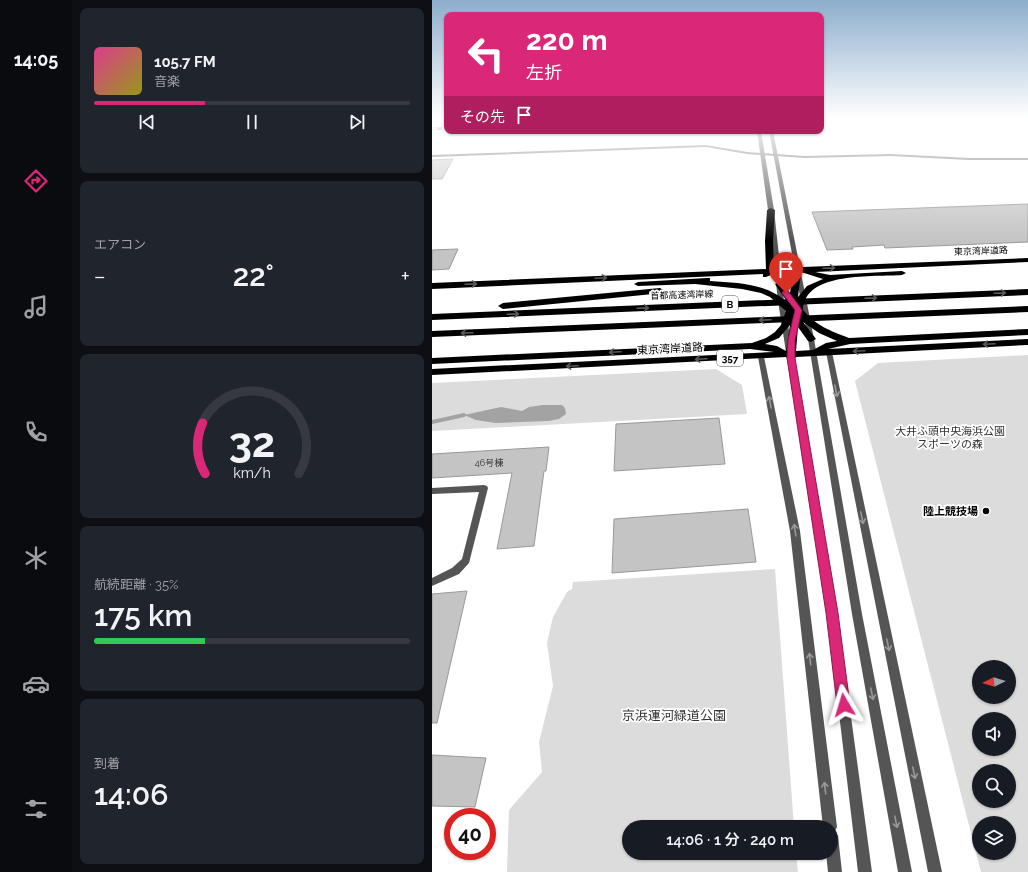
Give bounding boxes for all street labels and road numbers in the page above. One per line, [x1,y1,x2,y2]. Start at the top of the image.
street label: 東京湾岸道路 [954,245,1008,257]
street label: 首都高速湾岸線 [650,289,715,301]
road number: B [722,296,738,312]
street label: 東京湾岸道路 [637,341,703,357]
road number: 357 [717,350,743,366]

